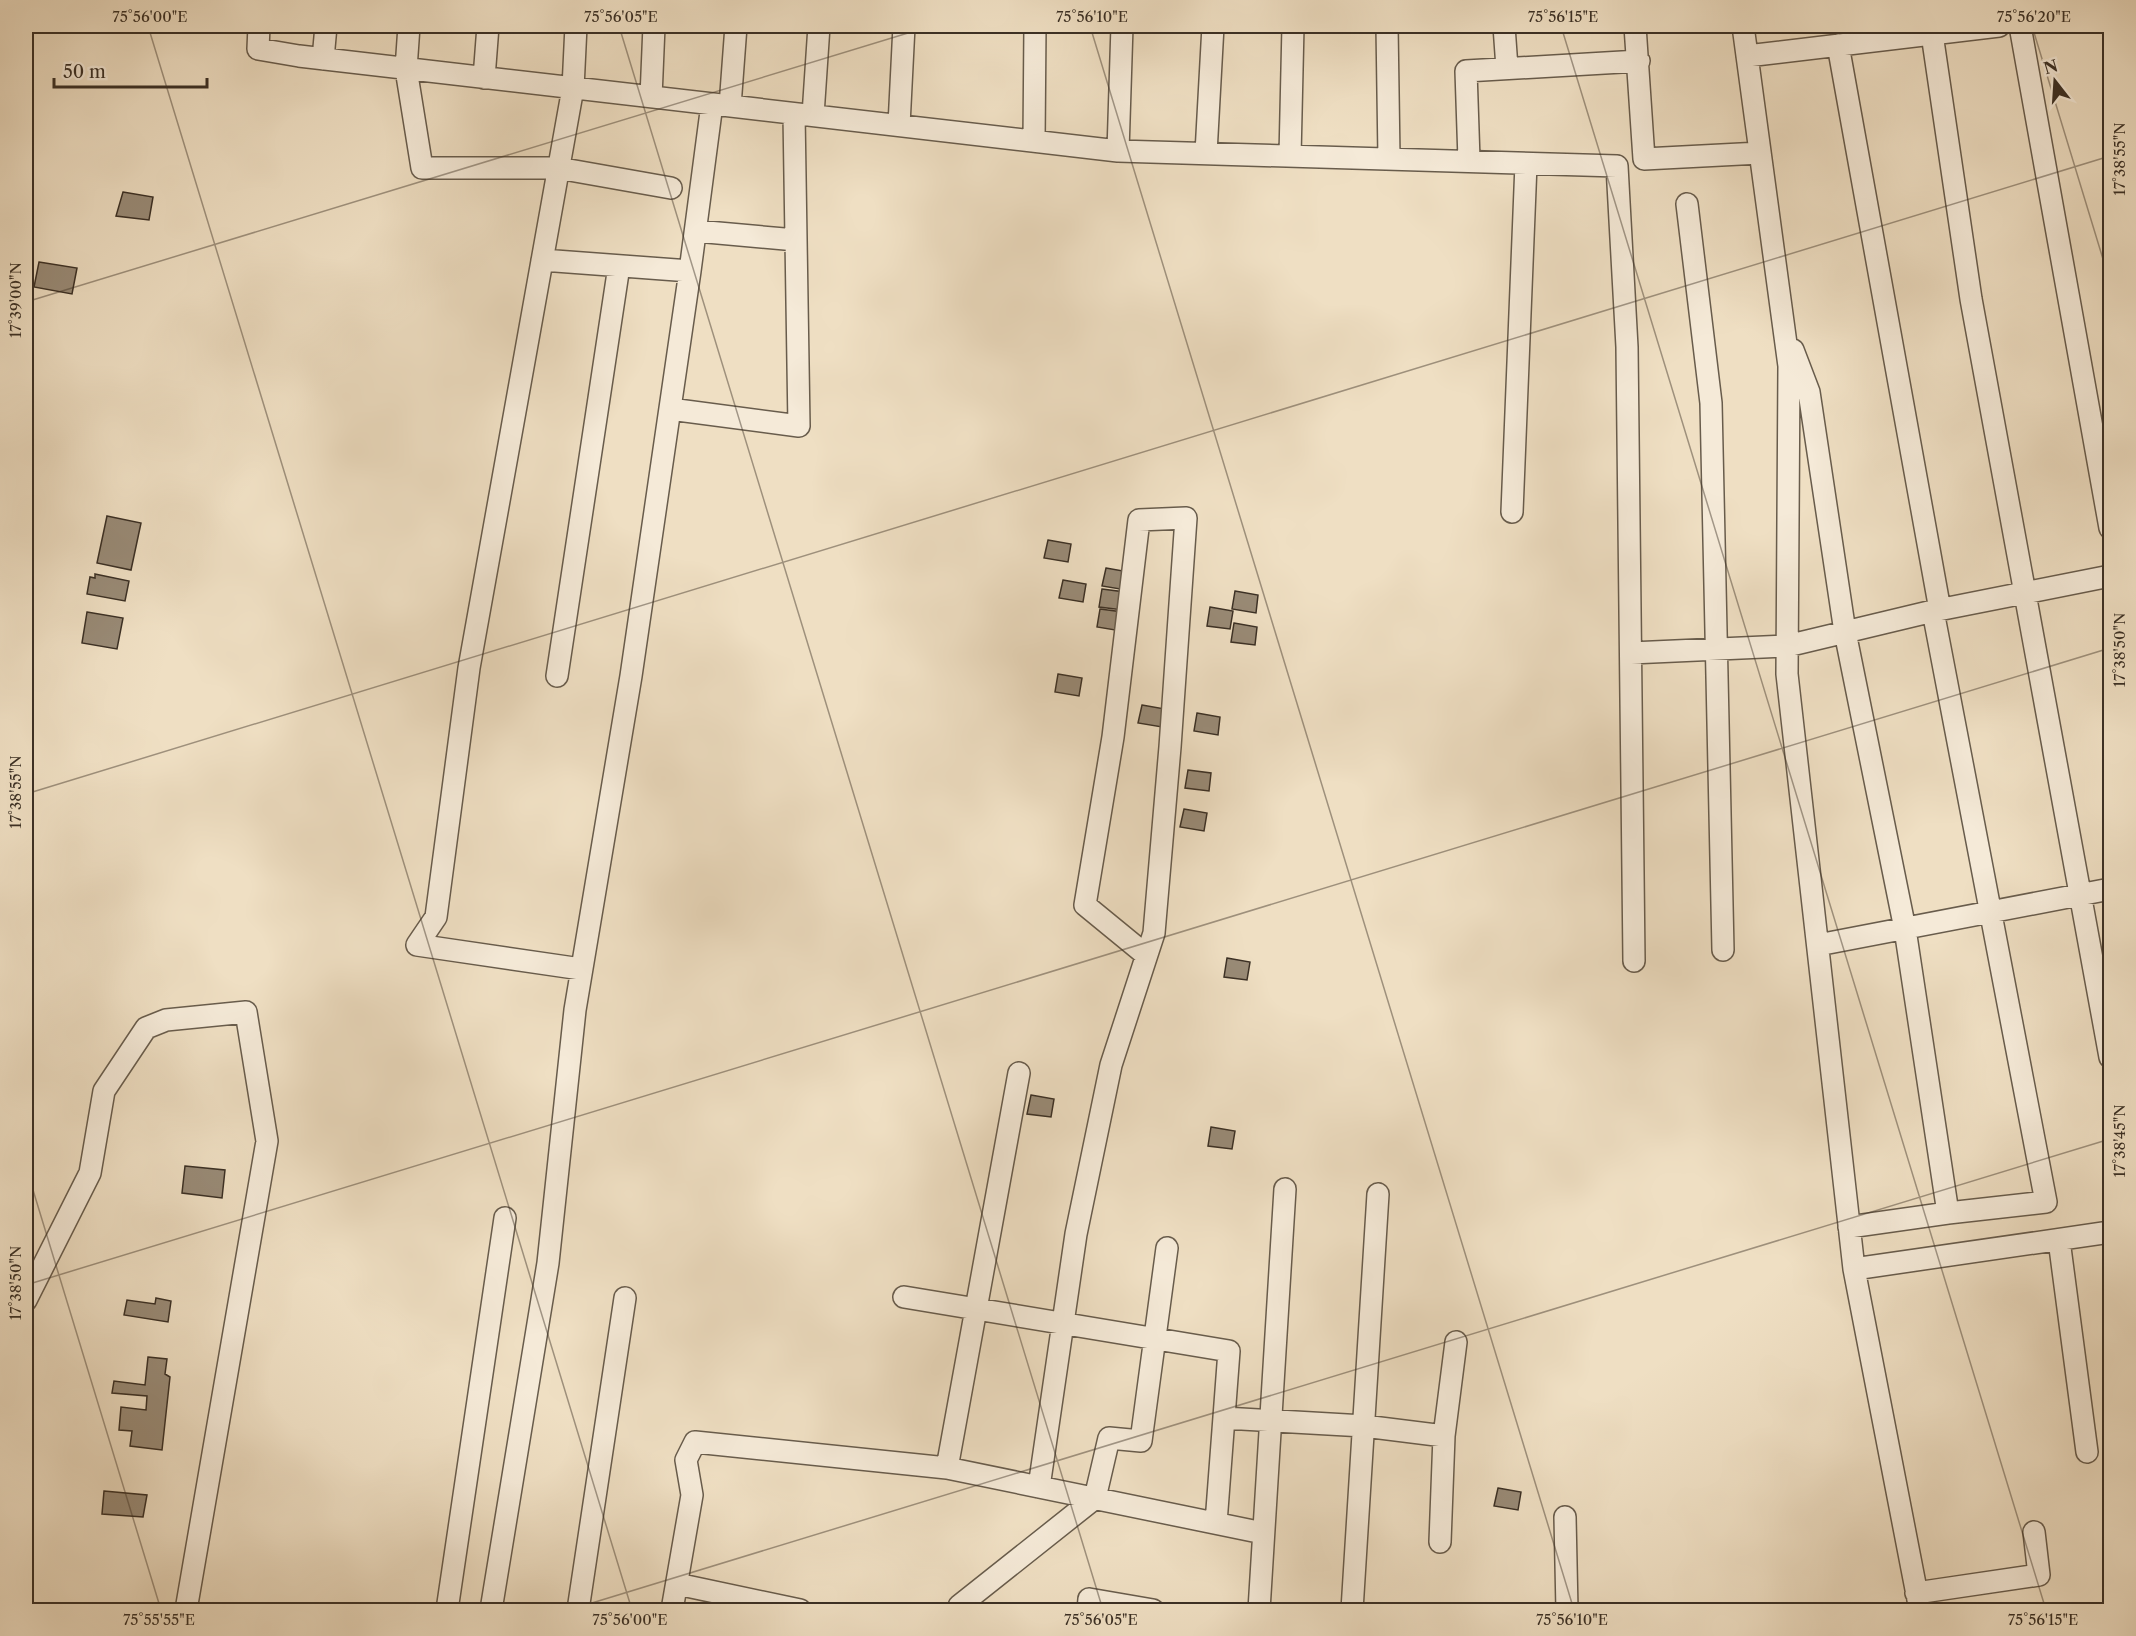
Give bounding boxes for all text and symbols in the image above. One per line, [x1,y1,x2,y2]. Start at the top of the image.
text: 75°56'00"E [112,7,188,26]
text: 75°56'05"E [584,7,658,26]
text: 75°56'10"E [1056,7,1128,26]
text: 75°56'15"E [1528,7,1598,26]
text: 75°56'20"E [1997,7,2071,26]
scale bar [54,51,207,89]
north arrow [2025,51,2085,111]
text: N [2041,55,2060,78]
text: 50 m [63,61,106,83]
text: 17°38'55"N [2110,122,2129,196]
text: 17°39'00"N [6,262,25,338]
text: 17°38'50"N [2110,613,2129,687]
text: 17°38'55"N [6,755,25,829]
text: 17°38'45"N [2110,1104,2129,1178]
text: 17°38'50"N [6,1246,25,1320]
text: 75°55'55"E [123,1610,195,1629]
text: 75°56'00"E [592,1610,668,1629]
text: 75°56'05"E [1064,1610,1138,1629]
text: 75°56'10"E [1536,1610,1608,1629]
text: 75°56'15"E [2008,1610,2078,1629]

